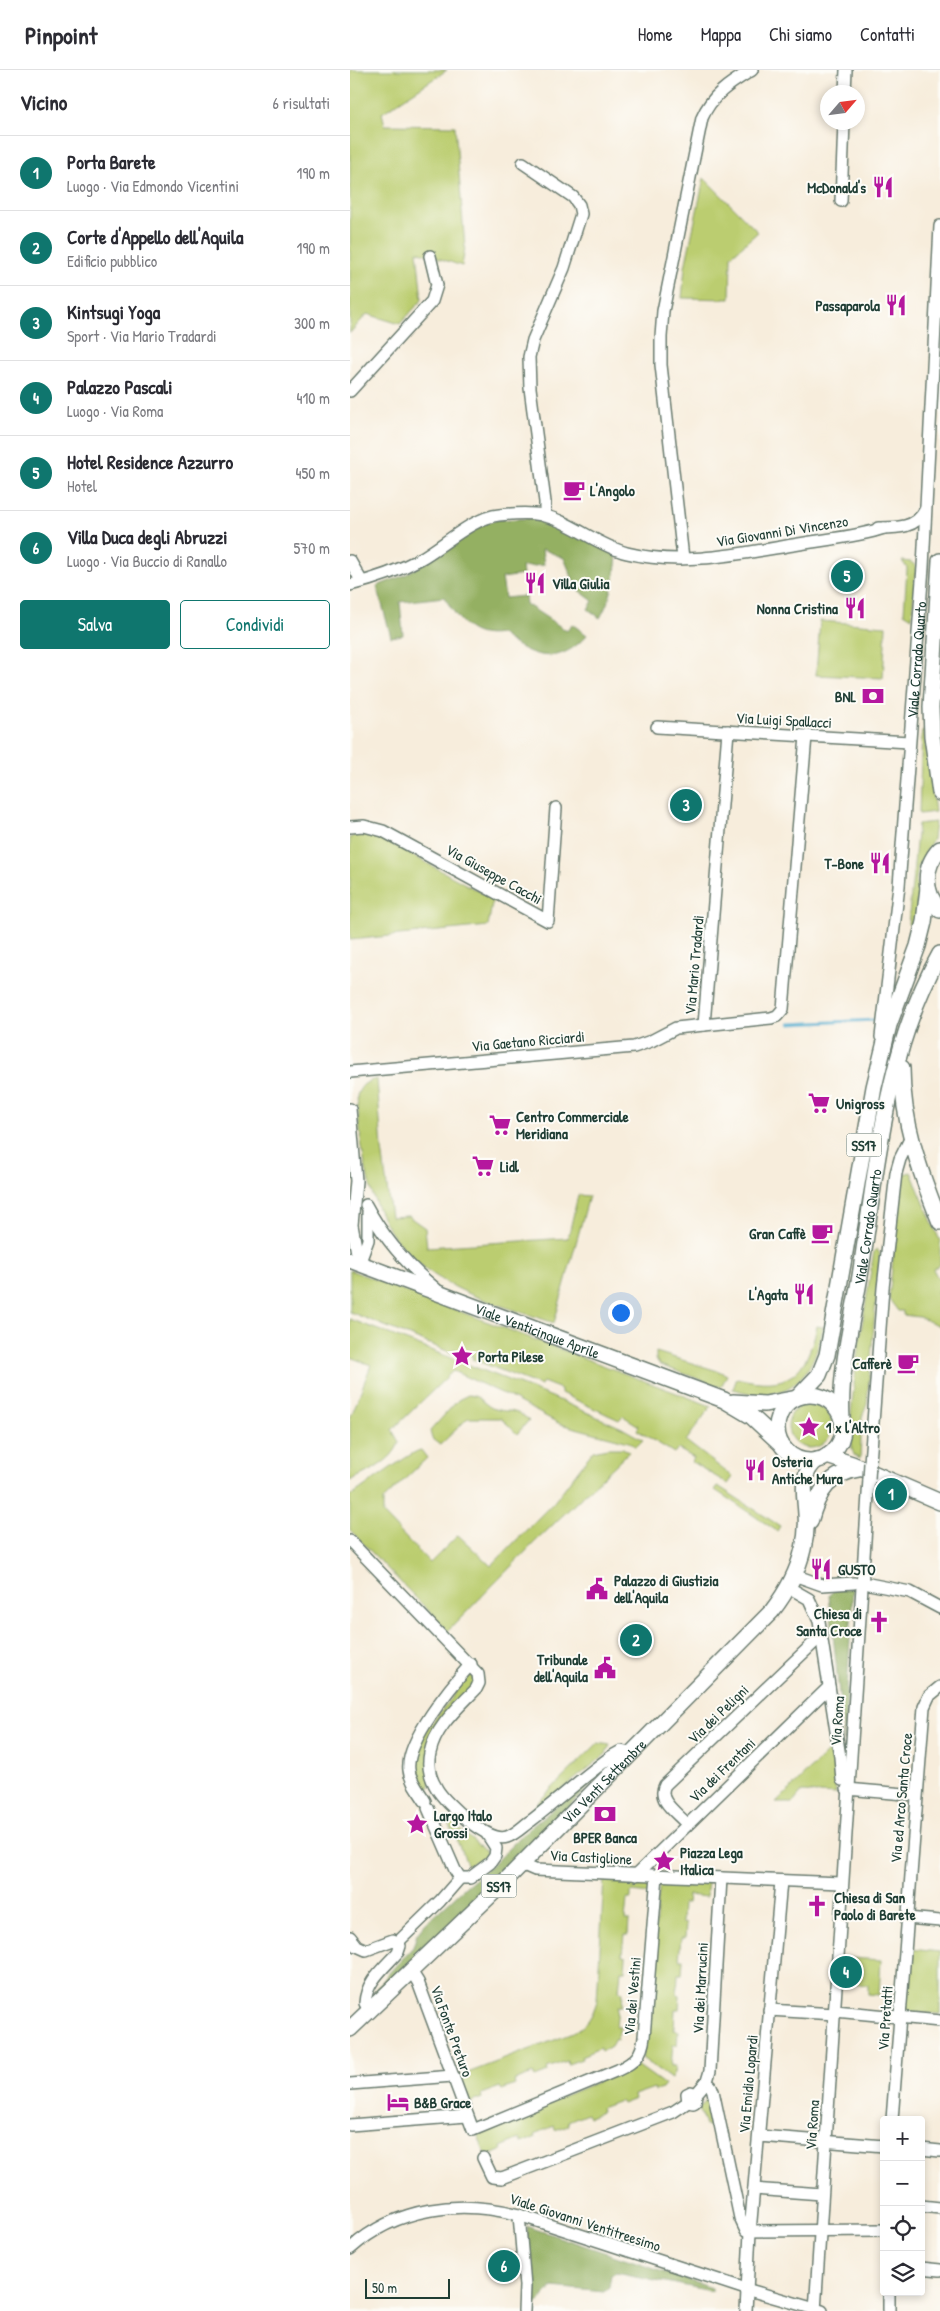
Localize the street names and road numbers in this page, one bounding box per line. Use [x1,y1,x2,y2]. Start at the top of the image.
street label: Via Giovanni Di Vincenzo [714,510,850,552]
street label: Viale Corrado Quarto [901,601,931,719]
street label: Via Luigi Spallacci [735,707,833,733]
street label: Via Giuseppe Cacchi [442,839,546,909]
street label: Via Mario Tradardi [679,914,709,1016]
street label: Via Gaetano Ricciardi [471,1026,585,1056]
road number: SS17 [846,1134,882,1156]
street label: Viale Corrado Quarto [848,1168,886,1287]
street label: Viale Venticinque Aprile [472,1297,603,1363]
street label: Via dei Peligni [683,1680,753,1748]
street label: Via Roma [825,1695,849,1747]
street label: Via ed Arco Santa Croce [885,1732,917,1864]
street label: Via dei Frentani [684,1733,760,1807]
street label: Via Venti Settembre [557,1734,651,1828]
street label: Via Castiglione [549,1844,633,1870]
road number: SS17 [482,1874,516,1898]
street label: Via dei Marrucini [687,1942,713,2034]
street label: Via dei Vestini [618,1956,646,2036]
street label: Via Fonte Preturo [426,1982,478,2080]
street label: Via Pretatti [872,1985,898,2051]
street label: Via Emidio Lopardi [733,2034,763,2134]
street label: Via Roma [800,2099,824,2151]
street label: Viale Giovanni Ventitreesimo [507,2188,663,2256]

